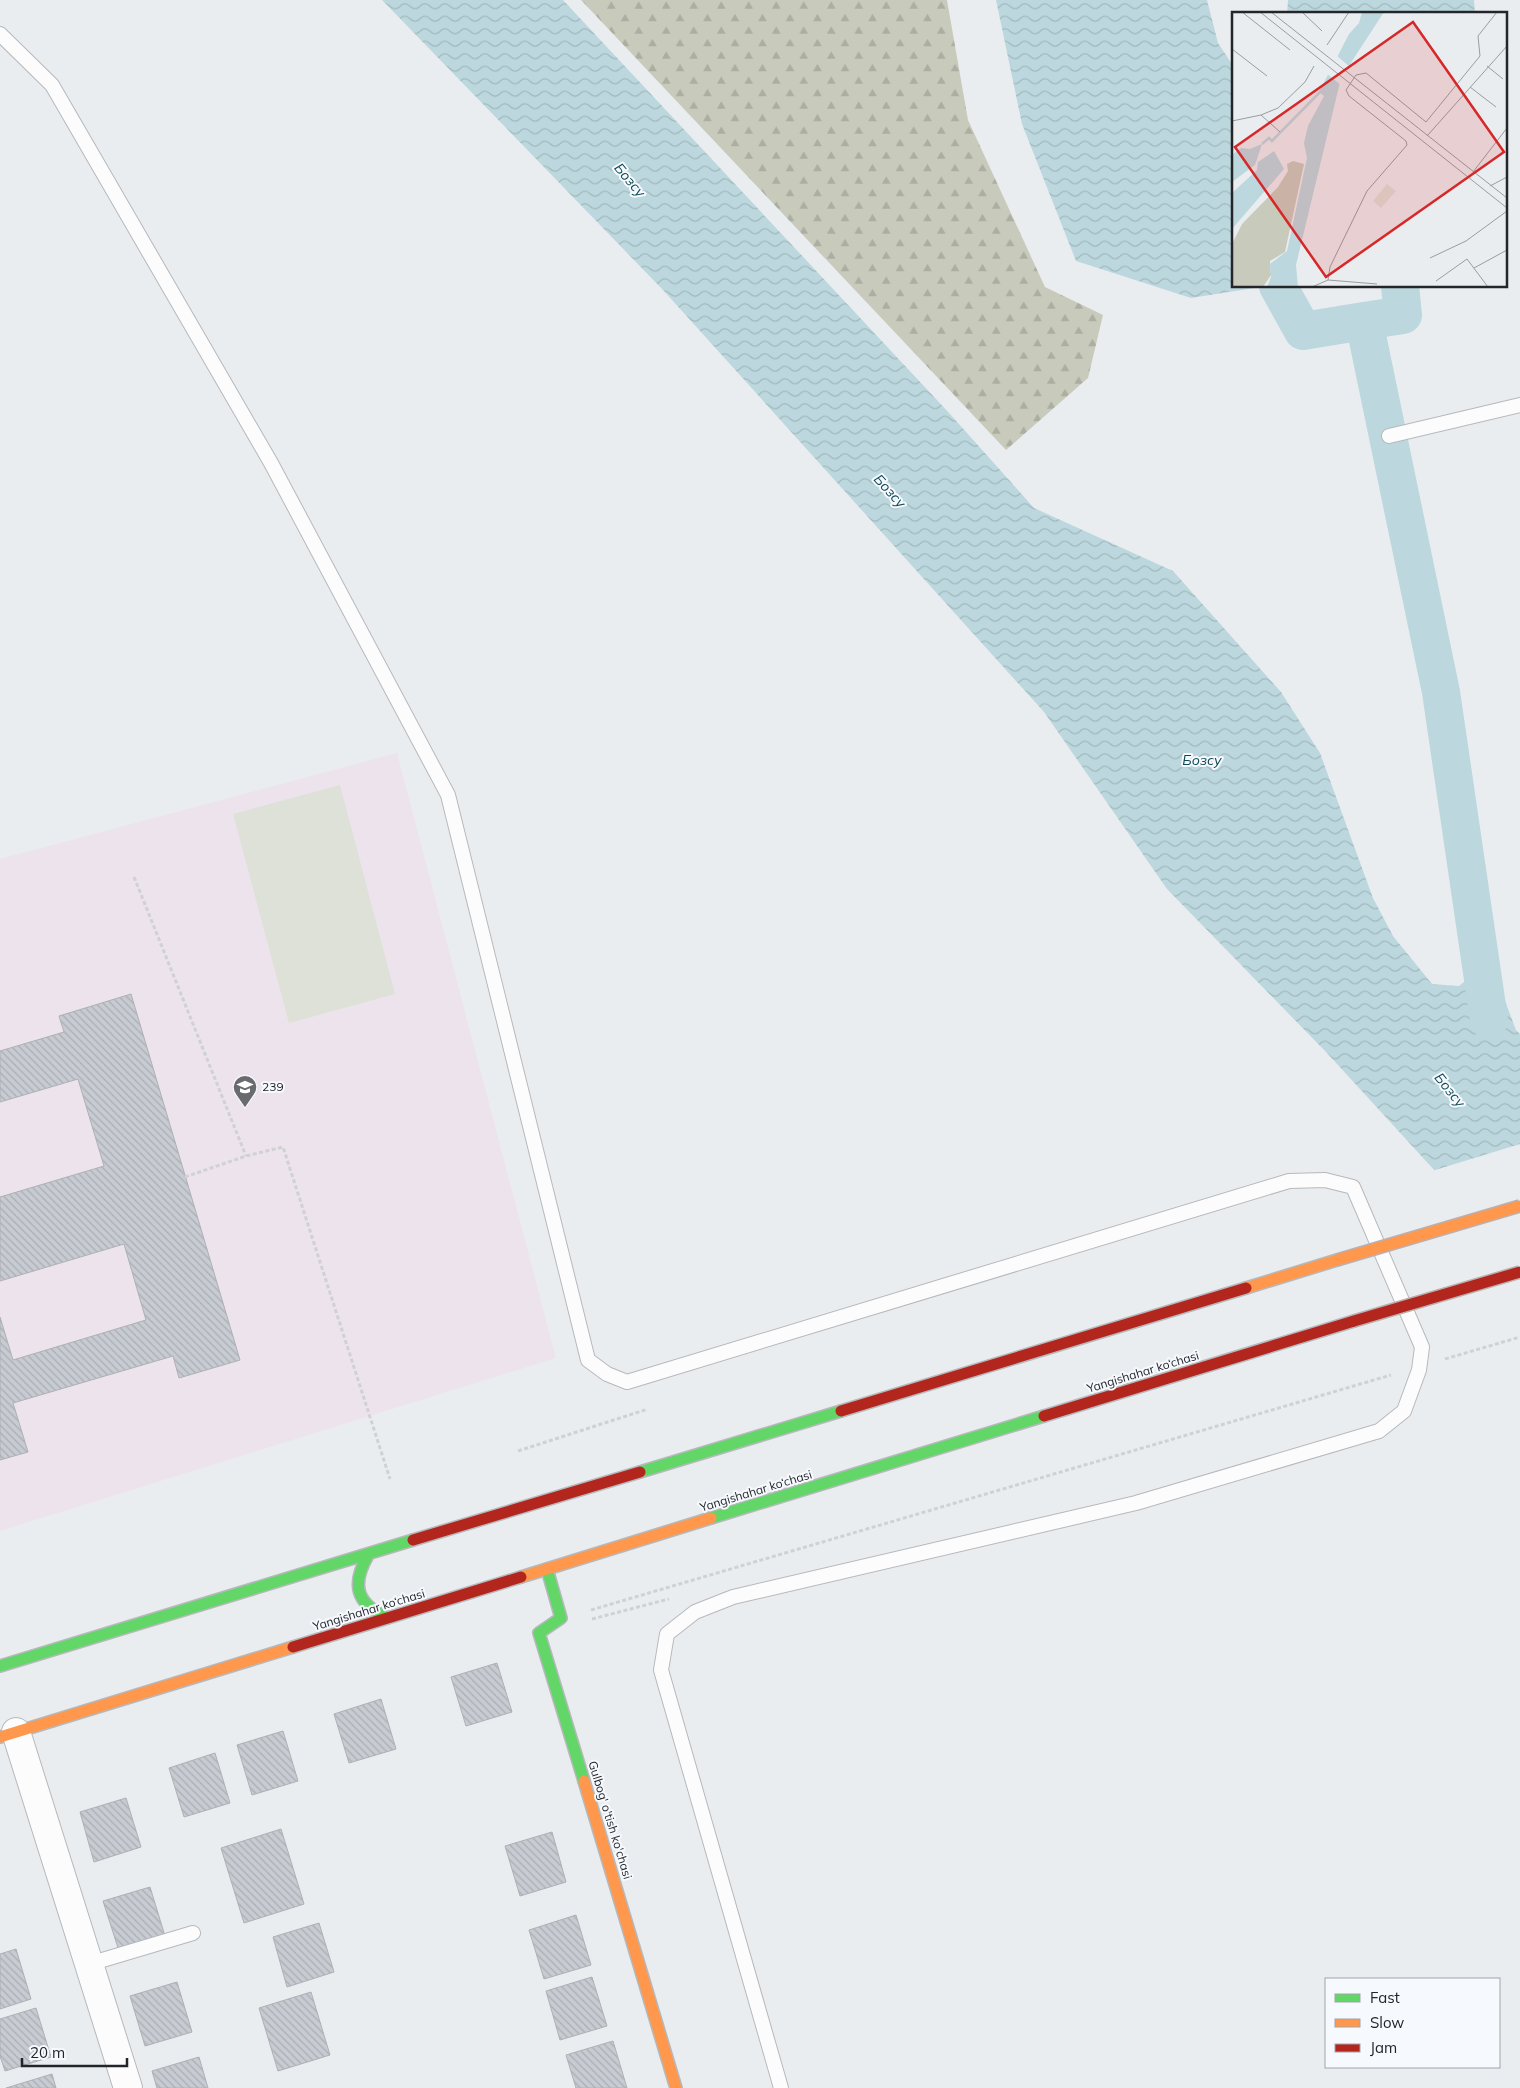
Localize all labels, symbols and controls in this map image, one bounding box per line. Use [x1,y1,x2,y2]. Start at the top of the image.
inset map [1232,12,1508,288]
water label: Бозсу [610,159,650,201]
water label: Бозсу [870,470,910,512]
water label: Бозсу [1182,751,1222,769]
water label: Бозсу [1431,1069,1470,1111]
school or university icon: 239 [232,1074,258,1108]
place label: 239 [262,1079,284,1094]
street label: Yangishahar ko‘chasi [1084,1347,1201,1396]
street label: Yangishahar ko‘chasi [697,1466,814,1515]
street label: Yangishahar ko‘chasi [310,1585,427,1634]
street label: Gulbog' o'tish ko'chasi [585,1759,636,1881]
legend [1325,1978,1500,2068]
text: Fast [1370,1988,1400,2007]
text: Slow [1370,2013,1404,2032]
scale bar [22,2036,128,2068]
text: Jam [1370,2038,1397,2057]
text: 20 m [30,2043,65,2062]

